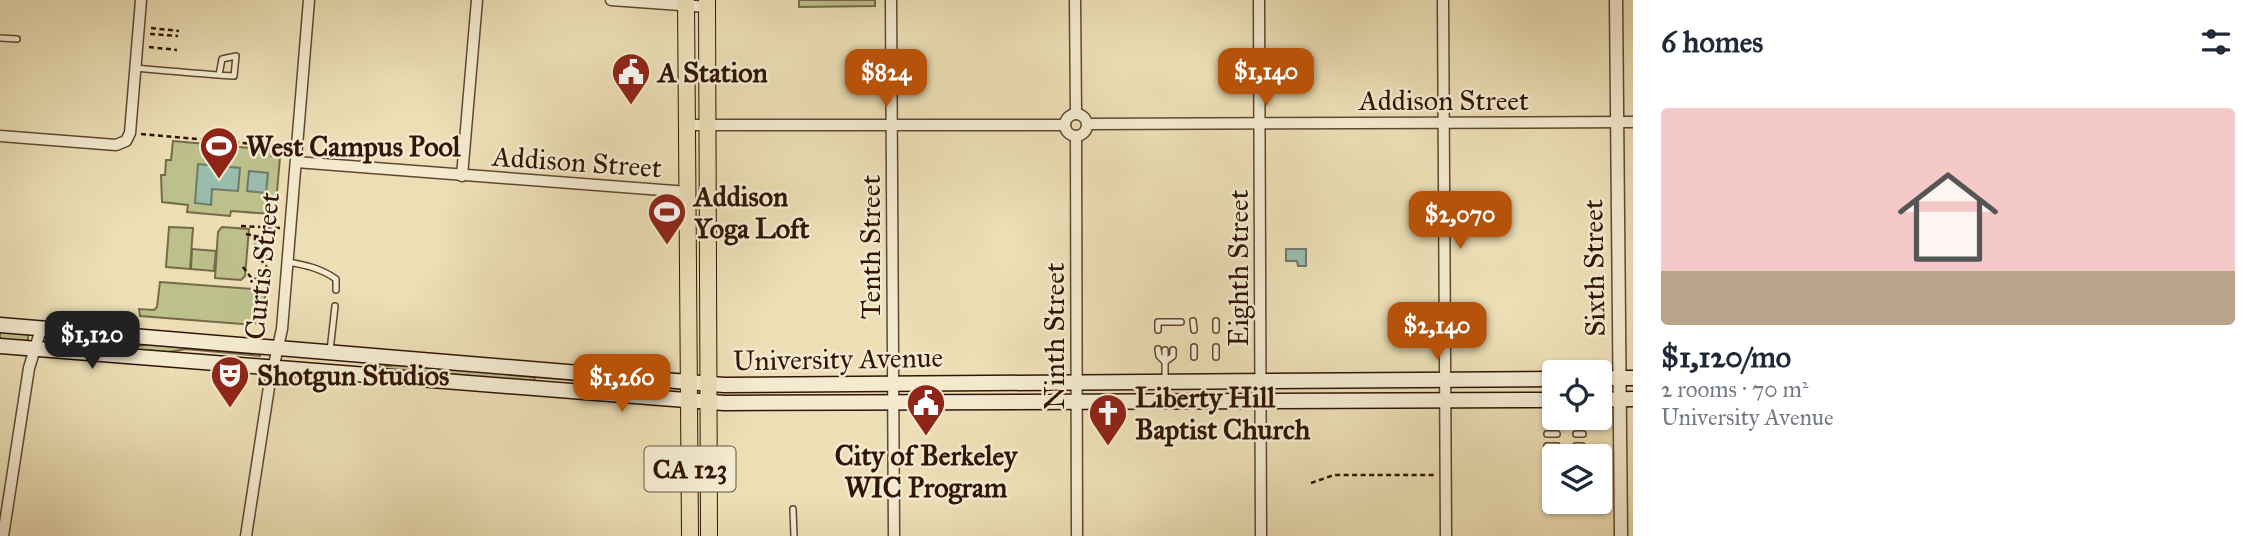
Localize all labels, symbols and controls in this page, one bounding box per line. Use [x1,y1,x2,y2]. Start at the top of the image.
icon: filters [2197,23,2235,61]
text: 6 homes [1661,24,1763,60]
pin: $1,140 [1209,48,1323,108]
pin: $824 [845,50,927,109]
public building icon: A Station [610,51,652,106]
place label: A Station [656,55,768,90]
text: $1,140 [1234,57,1298,85]
text: $824 [861,58,911,86]
street label: Addison Street [1358,83,1529,118]
sports icon: West Campus Pool [198,125,240,180]
place label: West Campus Pool [246,129,461,164]
street label: Addison Street [490,139,663,185]
icon: home [1885,154,2011,280]
street label: Tenth Street [853,175,888,319]
place label: Addison Yoga Loft [692,179,809,246]
street label: Eighth Street [1221,189,1256,347]
street label: Curtis Street [237,191,287,341]
sports icon: Addison Yoga Loft [646,191,688,246]
pin: $2,070 [1403,191,1517,251]
street label: Sixth Street [1575,199,1613,337]
text: $2,070 [1425,200,1495,228]
street label: Ninth Street [1037,262,1072,410]
pin: $2,140 [1380,302,1494,362]
text: $2,140 [1404,311,1470,339]
pin: $1,120 [35,312,149,371]
text: $1,120 [61,320,123,348]
text: $1,120/mo [1661,339,1791,375]
street label: University Avenue [733,340,943,378]
theatre icon: Shotgun Studios [209,354,251,409]
pin: $1,260 [565,354,679,414]
place label: Shotgun Studios [257,358,449,393]
map controls [1542,360,1612,514]
button: locate [1542,360,1612,430]
text: $1,260 [589,363,655,391]
text: 2 rooms · 70 m² [1661,375,1809,403]
place label: Liberty Hill Baptist Church [1135,380,1311,447]
public building icon: City of Berkeley WIC Program [905,382,947,437]
church icon: Liberty Hill Baptist Church [1087,392,1129,447]
text: University Avenue [1661,403,1834,431]
place label: City of Berkeley WIC Program [835,438,1018,505]
button: layers [1542,444,1612,514]
road number: CA 123 [644,446,736,491]

